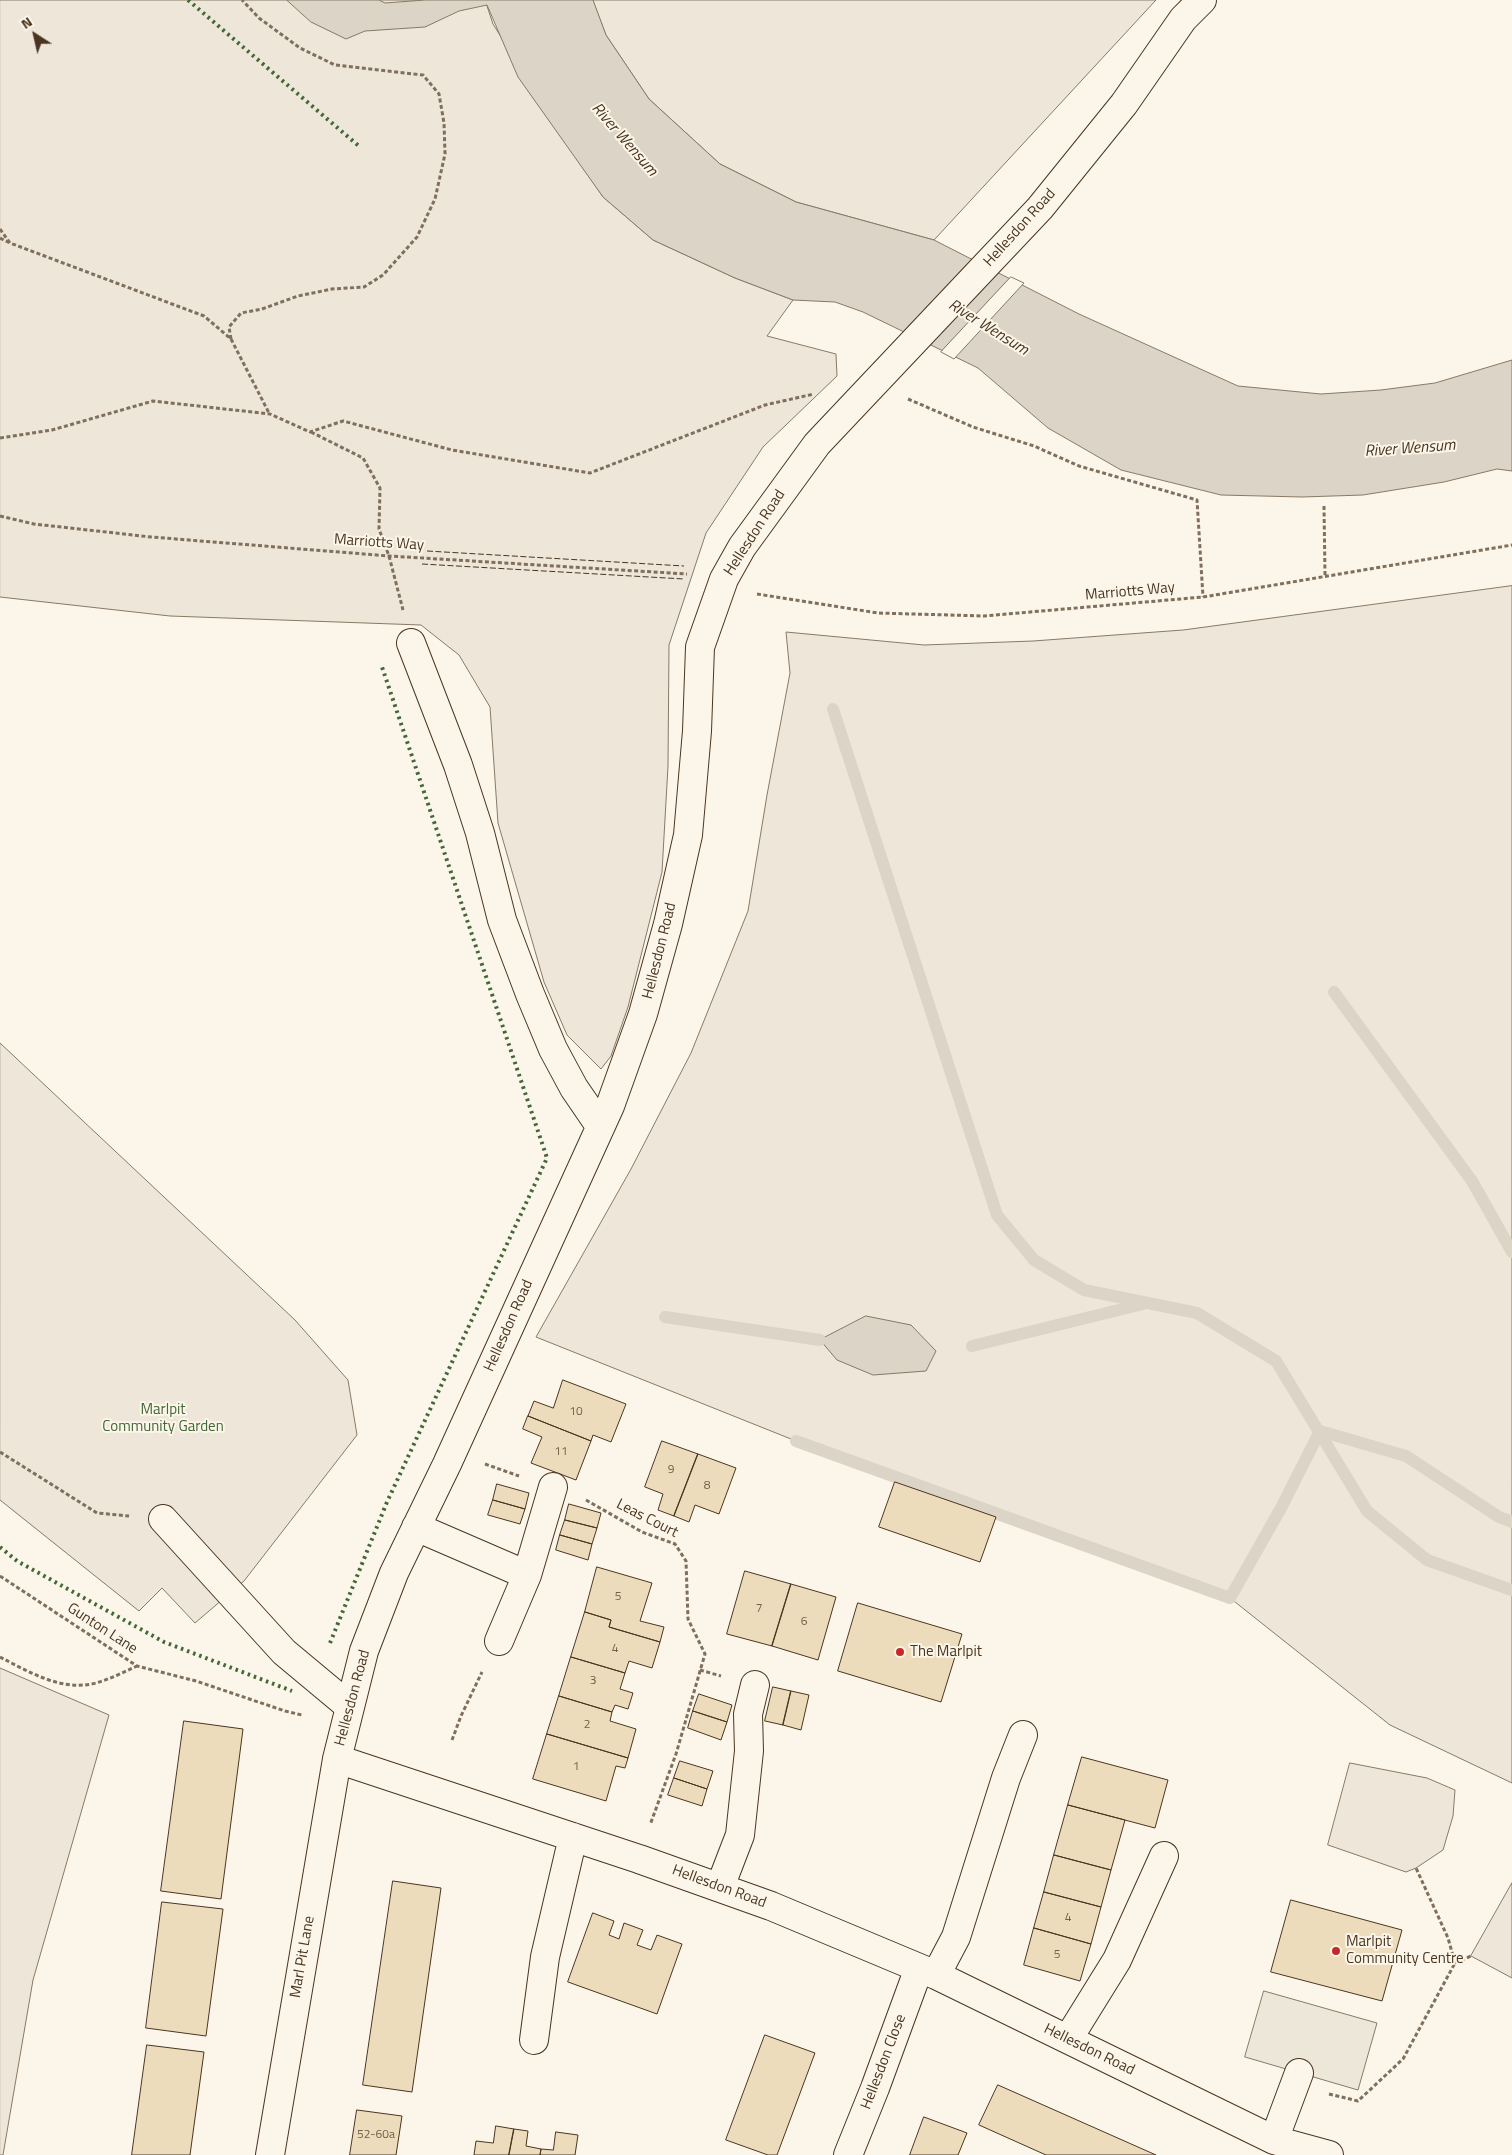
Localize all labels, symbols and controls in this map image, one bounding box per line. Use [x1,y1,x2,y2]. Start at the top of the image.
north arrow [10,10,60,60]
text: N [16,11,36,34]
water label: River Wensum [587,99,661,181]
street label: Hellesdon Road [980,185,1060,271]
water label: River Wensum [944,296,1032,360]
water label: River Wensum [1364,436,1456,462]
street label: Hellesdon Road [721,487,789,579]
street label: Marriotts Way [333,531,425,555]
street label: Marriotts Way [1084,579,1176,605]
street label: Hellesdon Road [639,901,681,1001]
street label: Hellesdon Road [481,1277,537,1375]
park label: Marlpit Community Garden [102,1401,224,1436]
house number: 10 [569,1405,583,1419]
house number: 11 [554,1445,568,1459]
house number: 9 [668,1463,674,1477]
house number: 8 [704,1479,710,1493]
street label: Leas Court [613,1496,681,1542]
house number: 5 [615,1590,621,1604]
street label: Gunton Lane [64,1600,140,1658]
house number: 7 [756,1602,762,1616]
house number: 6 [801,1615,807,1629]
house number: 4 [612,1642,618,1656]
place label: The Marlpit [910,1643,982,1661]
marker: The Marlpit [894,1646,906,1658]
street label: Hellesdon Road [332,1648,374,1748]
house number: 3 [590,1674,596,1688]
house number: 2 [584,1718,590,1732]
house number: 1 [573,1760,579,1774]
street label: Hellesdon Road [670,1862,768,1912]
house number: 4 [1065,1911,1071,1925]
street label: Marl Pit Lane [287,1914,319,2000]
place label: Marlpit Community Centre [1346,1933,1464,1968]
marker: Marlpit Community Centre [1330,1945,1342,1957]
house number: 5 [1054,1948,1060,1962]
street label: Hellesdon Close [858,2012,910,2112]
street label: Hellesdon Road [1041,2020,1137,2080]
house number: 52-60a [357,2128,395,2142]

